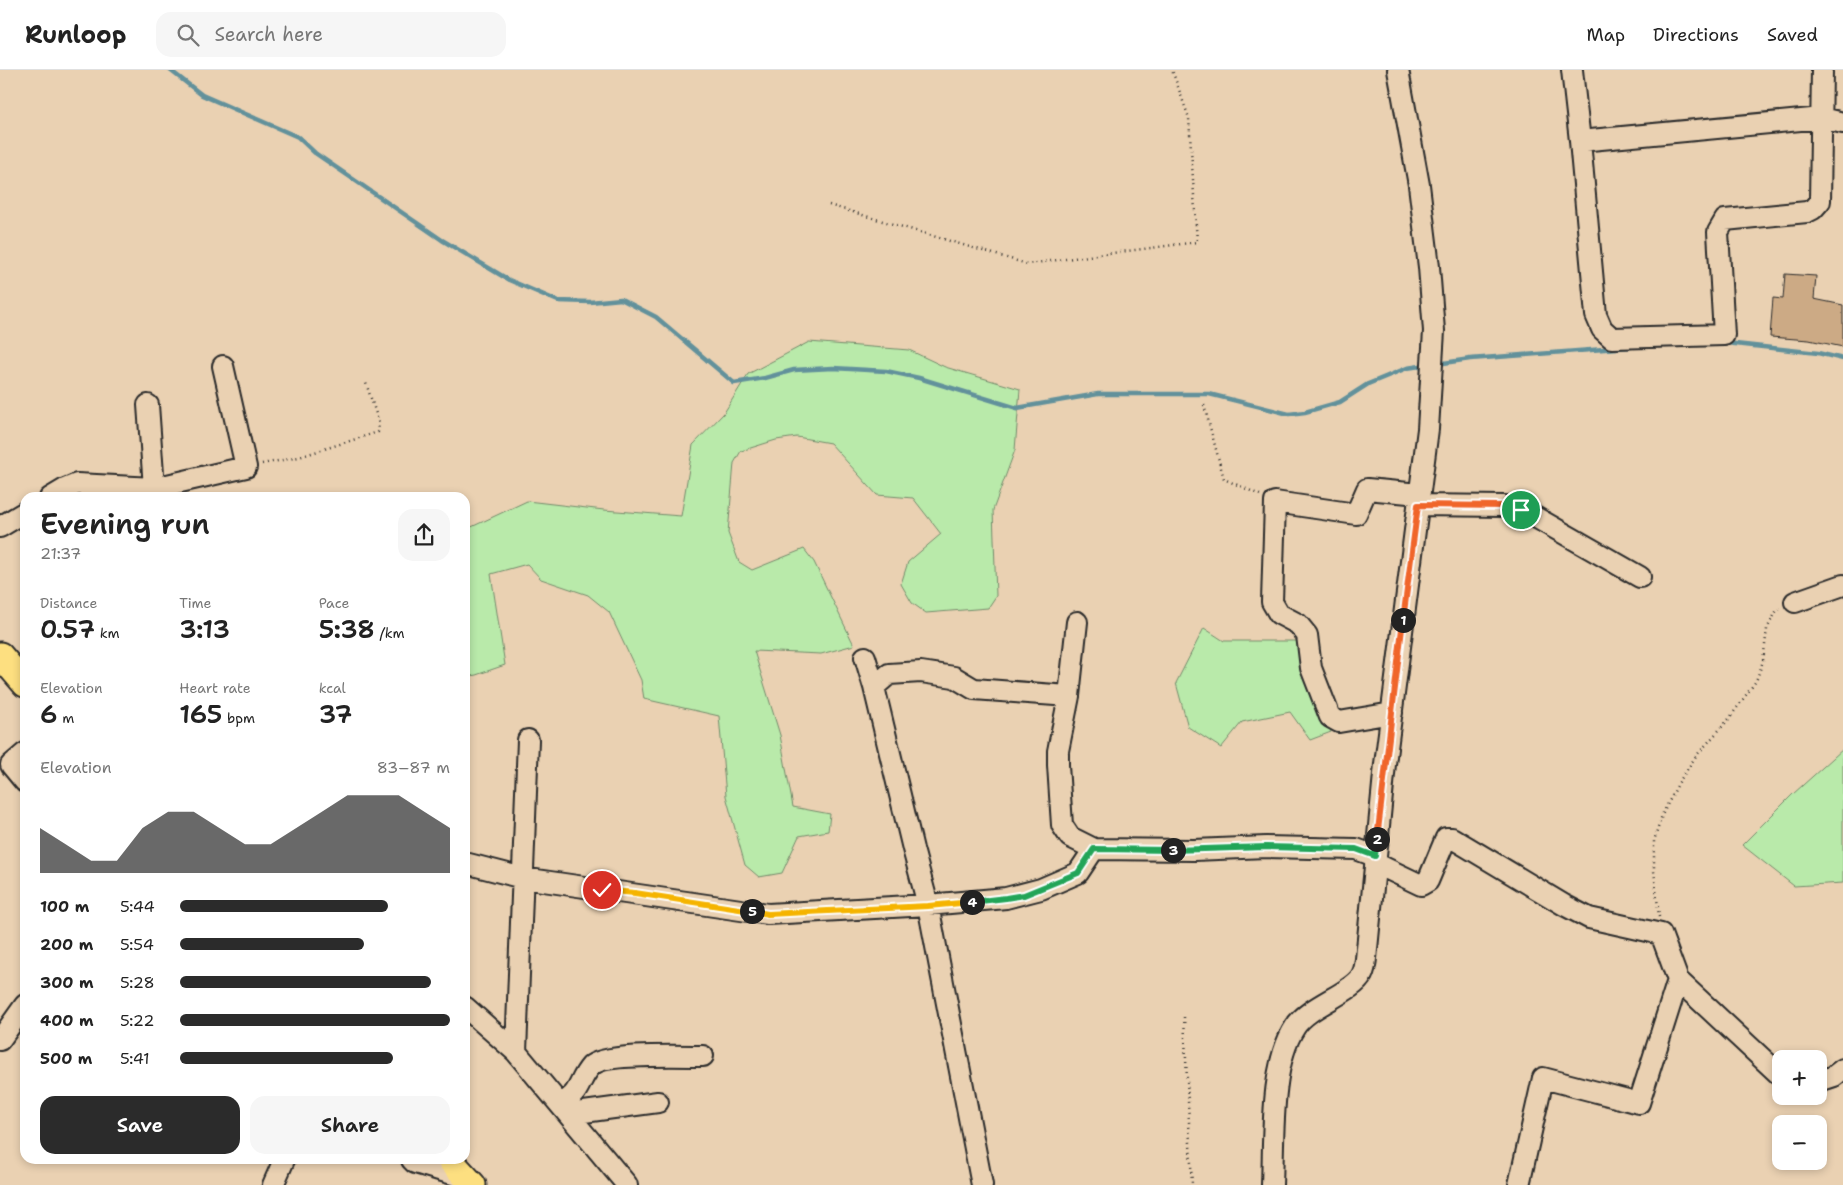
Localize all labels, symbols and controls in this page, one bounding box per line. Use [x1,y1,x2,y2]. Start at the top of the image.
search box [156,12,506,57]
text: Runloop [25,19,126,51]
icon: search [174,21,202,49]
text: Search here [214,22,323,47]
text: Map [1587,23,1625,47]
text: Directions [1653,23,1739,47]
text: Saved [1767,23,1818,47]
pin [1500,489,1542,531]
icon: arrive [1507,496,1535,524]
text: Evening run [40,505,210,543]
button: share [398,509,450,561]
text: 21:37 [40,543,81,564]
text: Distance [40,594,97,612]
text: Time [179,594,211,612]
text: Pace [319,594,349,612]
pin: 1 [1390,608,1416,632]
text: 1 [1400,611,1407,629]
text: 0.57 [40,612,95,646]
text: 3:13 [179,612,230,646]
text: 5:38 [319,612,375,646]
text: km [95,624,120,642]
text: /km [375,624,405,642]
text: Elevation [40,679,103,697]
text: Heart rate [179,679,251,697]
text: kcal [319,679,346,697]
text: 6 [40,697,58,731]
text: 165 [179,697,222,731]
text: 37 [319,697,352,731]
text: m [58,709,74,727]
text: bpm [222,709,255,727]
text: Elevation [40,757,112,778]
text: 83–87 m [377,757,450,778]
pin: 2 [1364,826,1390,852]
text: 2 [1373,830,1382,848]
pin: 3 [1160,838,1186,862]
text: 3 [1169,841,1178,859]
pin [581,869,623,911]
icon: check [588,876,616,904]
pin: 4 [960,890,984,914]
text: 4 [968,893,977,911]
text: 100 m [40,896,89,917]
text: 5:44 [120,896,155,917]
pin: 5 [740,898,764,924]
text: 5 [748,902,757,920]
text: 200 m [40,934,93,955]
text: 5:54 [120,934,154,955]
text: 300 m [40,972,94,993]
text: 5:28 [120,972,155,993]
text: 400 m [40,1010,94,1031]
text: 5:22 [120,1010,154,1031]
text: 500 m [40,1048,92,1069]
text: 5:41 [120,1048,150,1069]
map controls [1772,1050,1827,1170]
button: + [1772,1050,1827,1105]
button: Save [40,1096,240,1154]
button: Share [250,1096,450,1154]
button: − [1772,1115,1827,1170]

